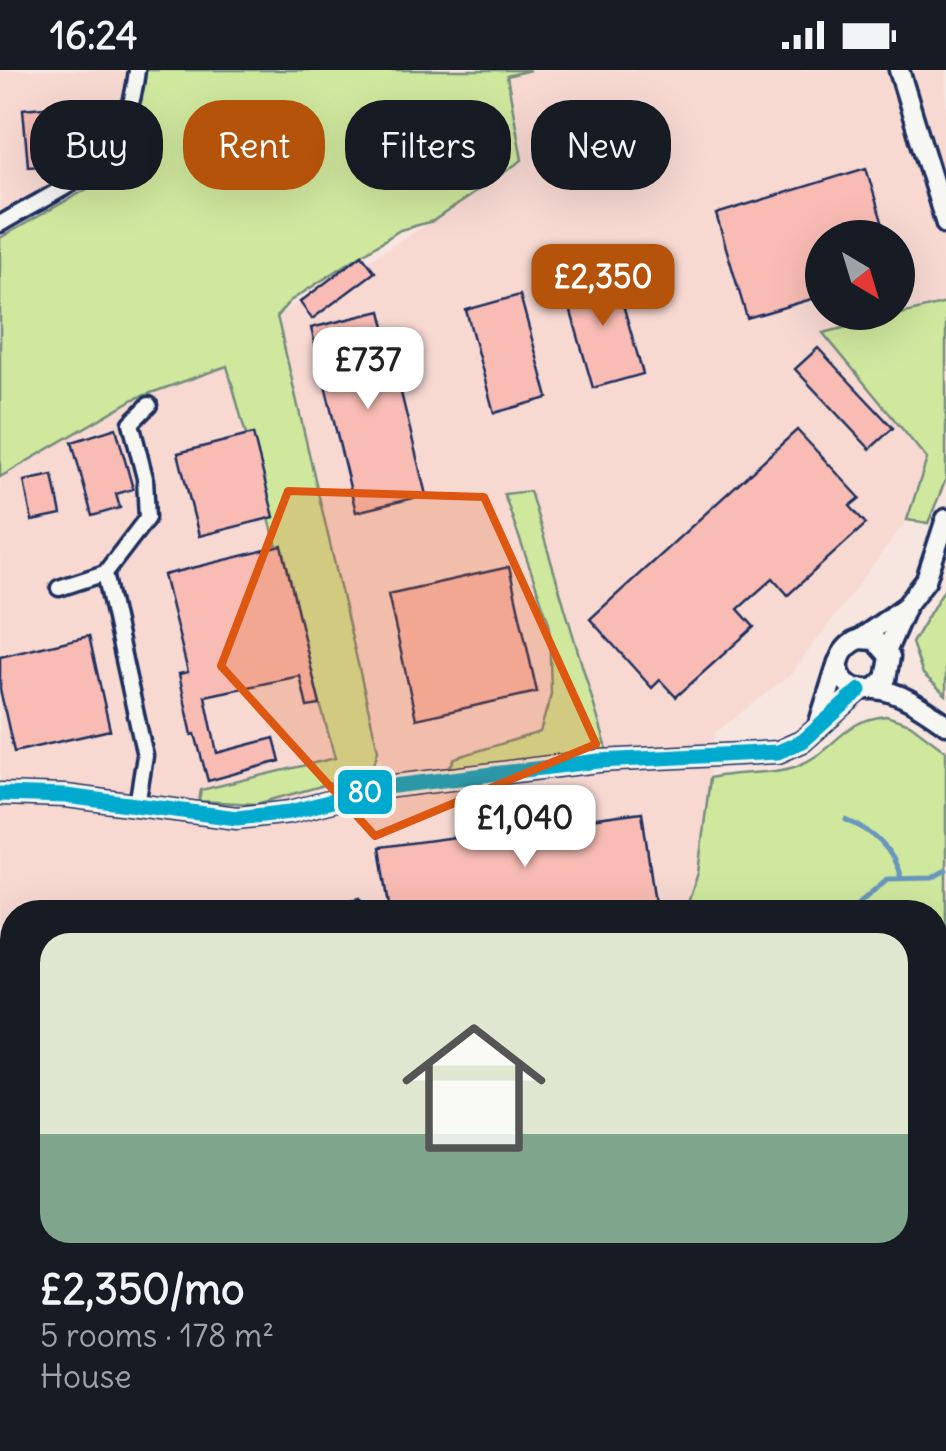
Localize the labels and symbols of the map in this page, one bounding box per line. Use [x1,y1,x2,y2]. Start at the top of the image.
north arrow [805,220,915,330]
pin: £2,350 [522,244,684,329]
pin: £737 [309,327,427,412]
line badge: 80 [336,768,394,816]
text: 80 [348,774,382,810]
pin: £1,040 [444,785,606,870]

